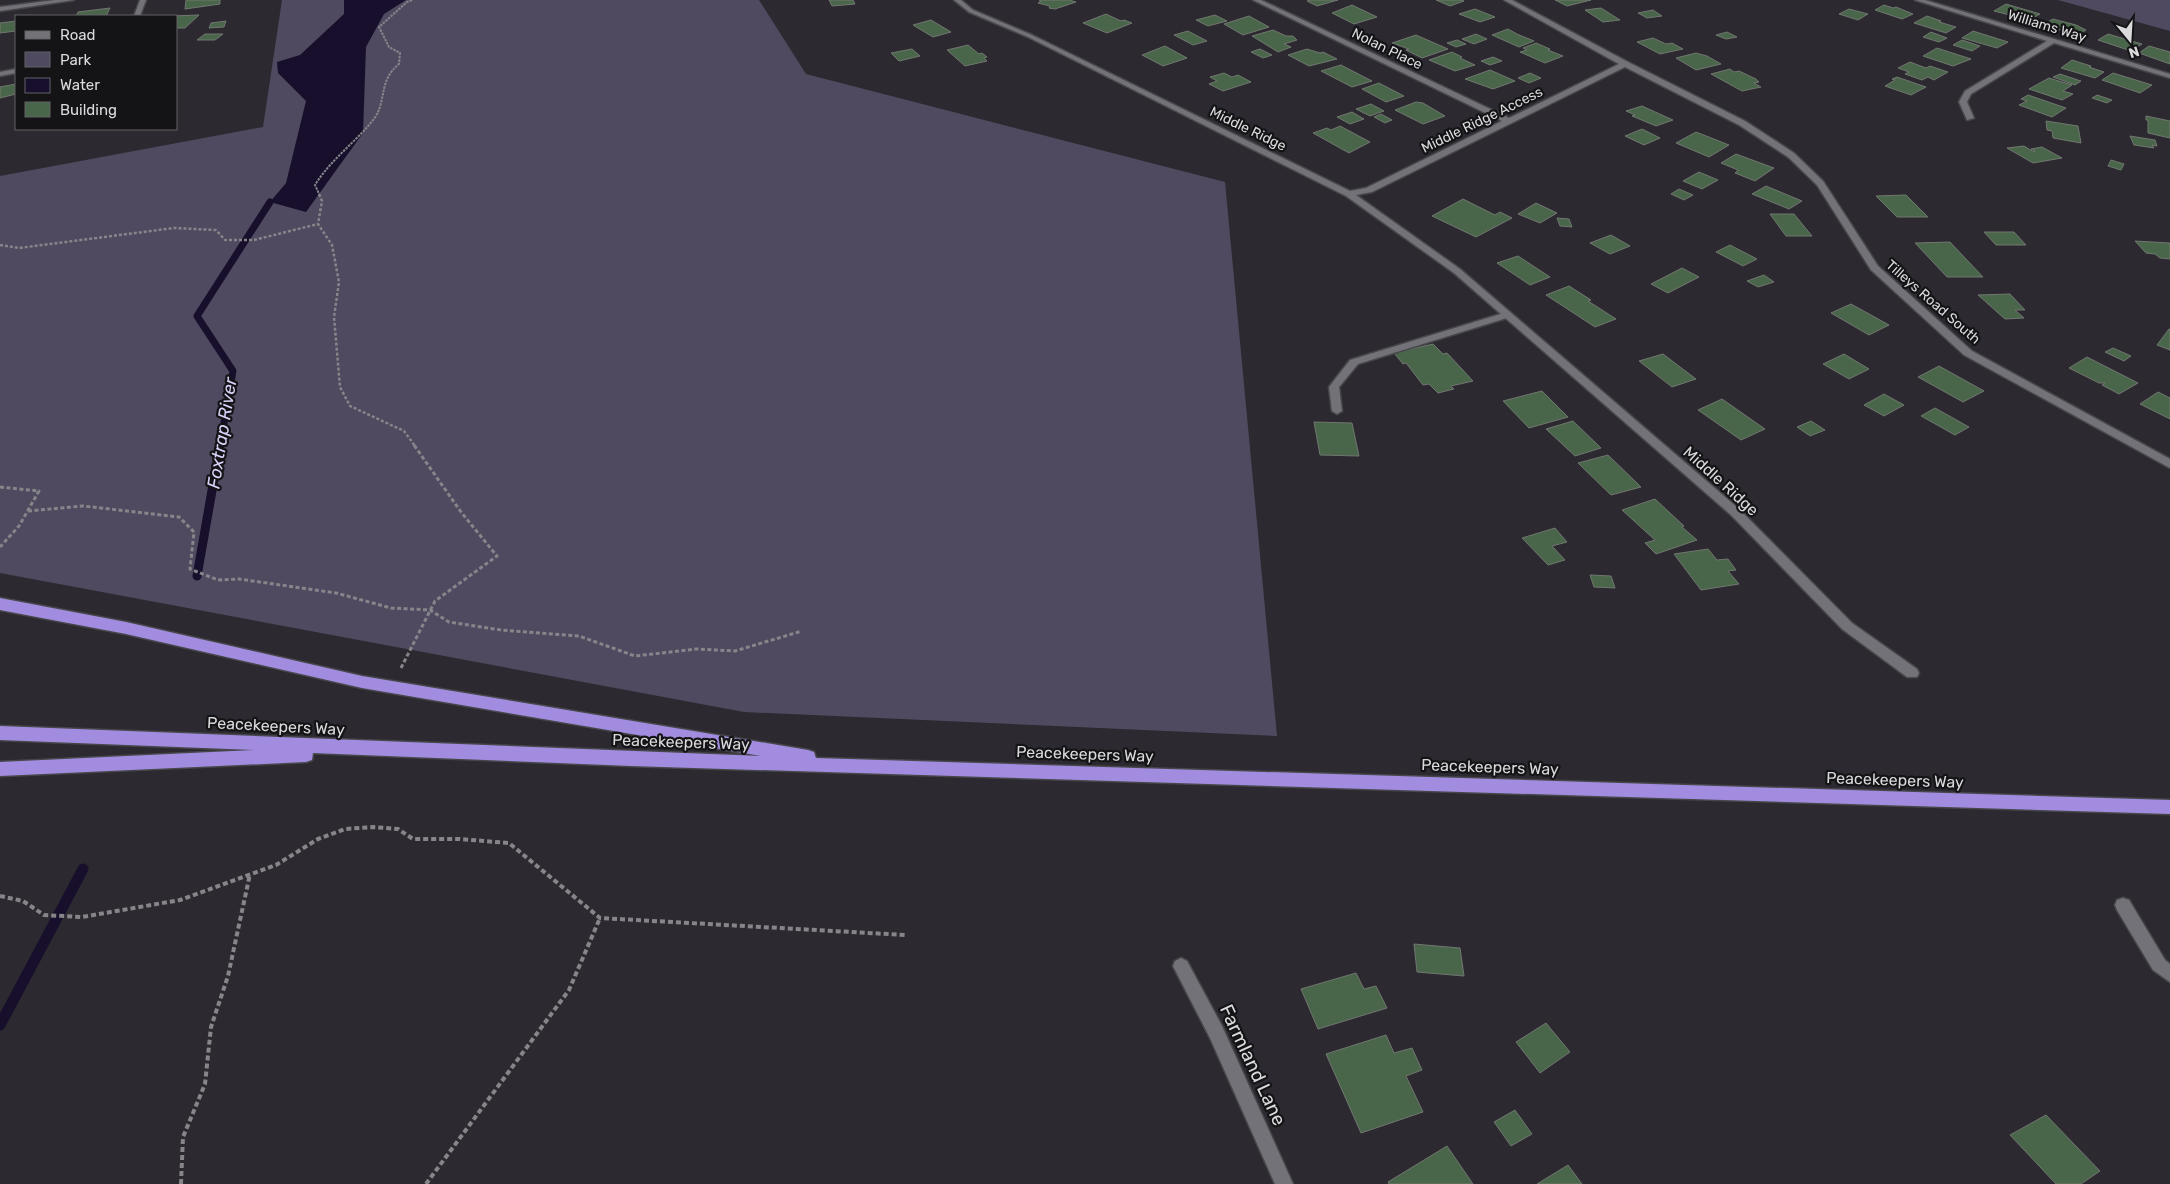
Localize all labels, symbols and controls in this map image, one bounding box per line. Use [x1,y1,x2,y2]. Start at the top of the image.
street label: Williams Way [2006,6,2089,46]
legend [15,15,178,130]
north arrow [2105,15,2155,65]
street label: Nolan Place [1349,25,1425,73]
text: Road [60,26,96,44]
text: N [2126,42,2141,62]
text: Park [60,51,91,69]
text: Water [60,76,100,94]
street label: Middle Ridge Access [1419,83,1545,157]
text: Building [60,101,117,119]
street label: Middle Ridge [1207,103,1289,155]
street label: Tilleys Road South [1882,256,1984,348]
water label: Foxtrap River [202,375,242,490]
street label: Middle Ridge [1679,442,1763,520]
street label: Peacekeepers Way [207,713,346,739]
street label: Peacekeepers Way [612,730,750,754]
street label: Peacekeepers Way [1016,742,1154,766]
street label: Peacekeepers Way [1421,755,1559,779]
street label: Peacekeepers Way [1826,768,1964,792]
street label: Farmland Lane [1215,1001,1291,1129]

